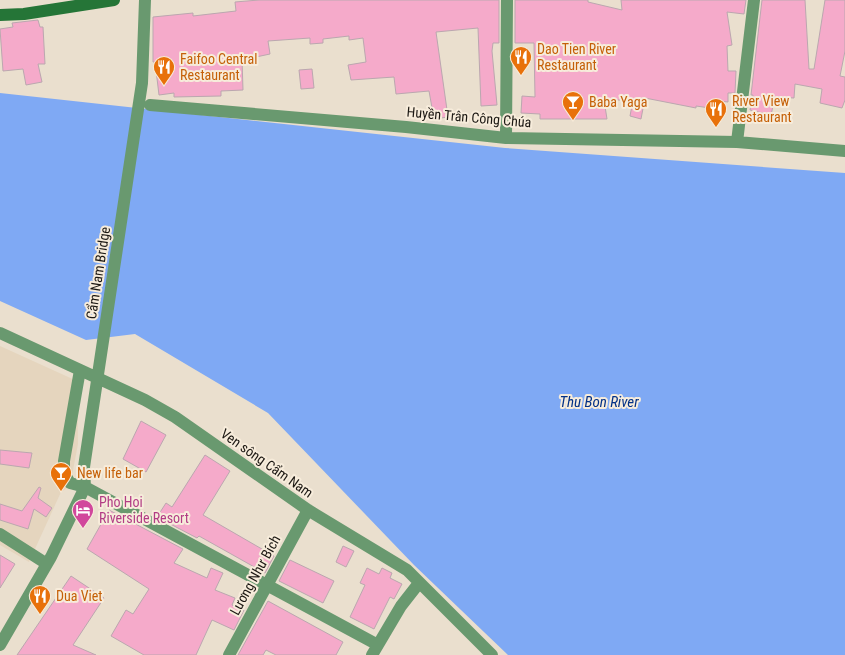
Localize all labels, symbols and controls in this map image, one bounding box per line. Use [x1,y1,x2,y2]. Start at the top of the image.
place label: Dao Tien River Restaurant [537,41,616,73]
restaurant icon: Dao Tien River Restaurant [509,45,533,76]
place label: Faifoo Central Restaurant [180,51,257,83]
restaurant icon: Faifoo Central Restaurant [152,55,176,86]
bar icon: Baba Yaga [561,90,585,121]
place label: River View Restaurant [732,93,792,125]
place label: Baba Yaga [589,94,647,110]
restaurant icon: River View Restaurant [704,97,728,128]
street label: Huyền Trân Công Chúa [406,104,532,130]
street label: Cẩm Nam Bridge [83,225,113,320]
water label: Thu Bon River [559,393,639,411]
street label: Ven sông Cẩm Nam [218,425,316,501]
bar icon: New life bar [49,461,73,492]
place label: New life bar [77,465,143,481]
place label: Pho Hoi Riverside Resort [99,494,189,526]
hotel icon: Pho Hoi Riverside Resort [71,498,95,529]
street label: Lương Như Bích [227,532,283,618]
restaurant icon: Dua Viet [28,584,52,615]
place label: Dua Viet [56,588,102,604]

